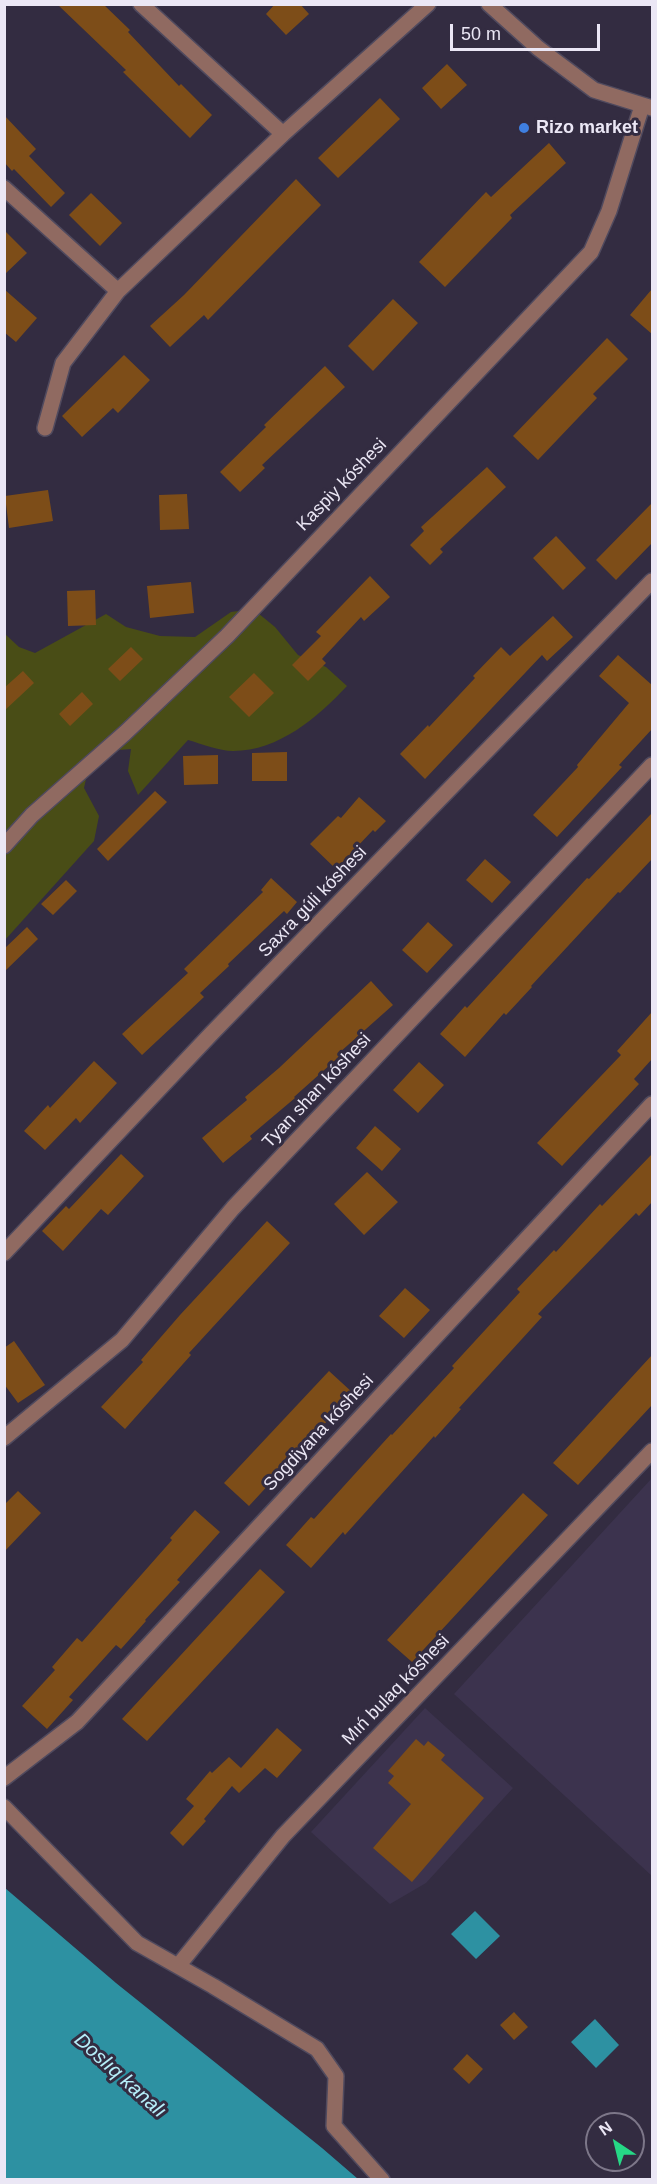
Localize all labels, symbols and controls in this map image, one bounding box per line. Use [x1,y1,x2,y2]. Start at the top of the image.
scale bar [453,12,603,50]
text: 50 m [461,24,501,44]
place label: Rizo market [536,117,638,139]
marker: Rizo market [517,121,531,135]
street label: Kaspiy kóshesi [293,434,391,536]
street label: Saxra gúli kóshesi [254,842,372,962]
street label: Tyan shan kóshesi [258,1029,376,1153]
street label: Sogdiyana kóshesi [260,1370,378,1496]
street label: Mıń bulaq kóshesi [338,1630,454,1750]
water label: Doslıq kanalı [69,2028,171,2124]
north arrow [585,2112,645,2172]
text: N [596,2118,615,2139]

